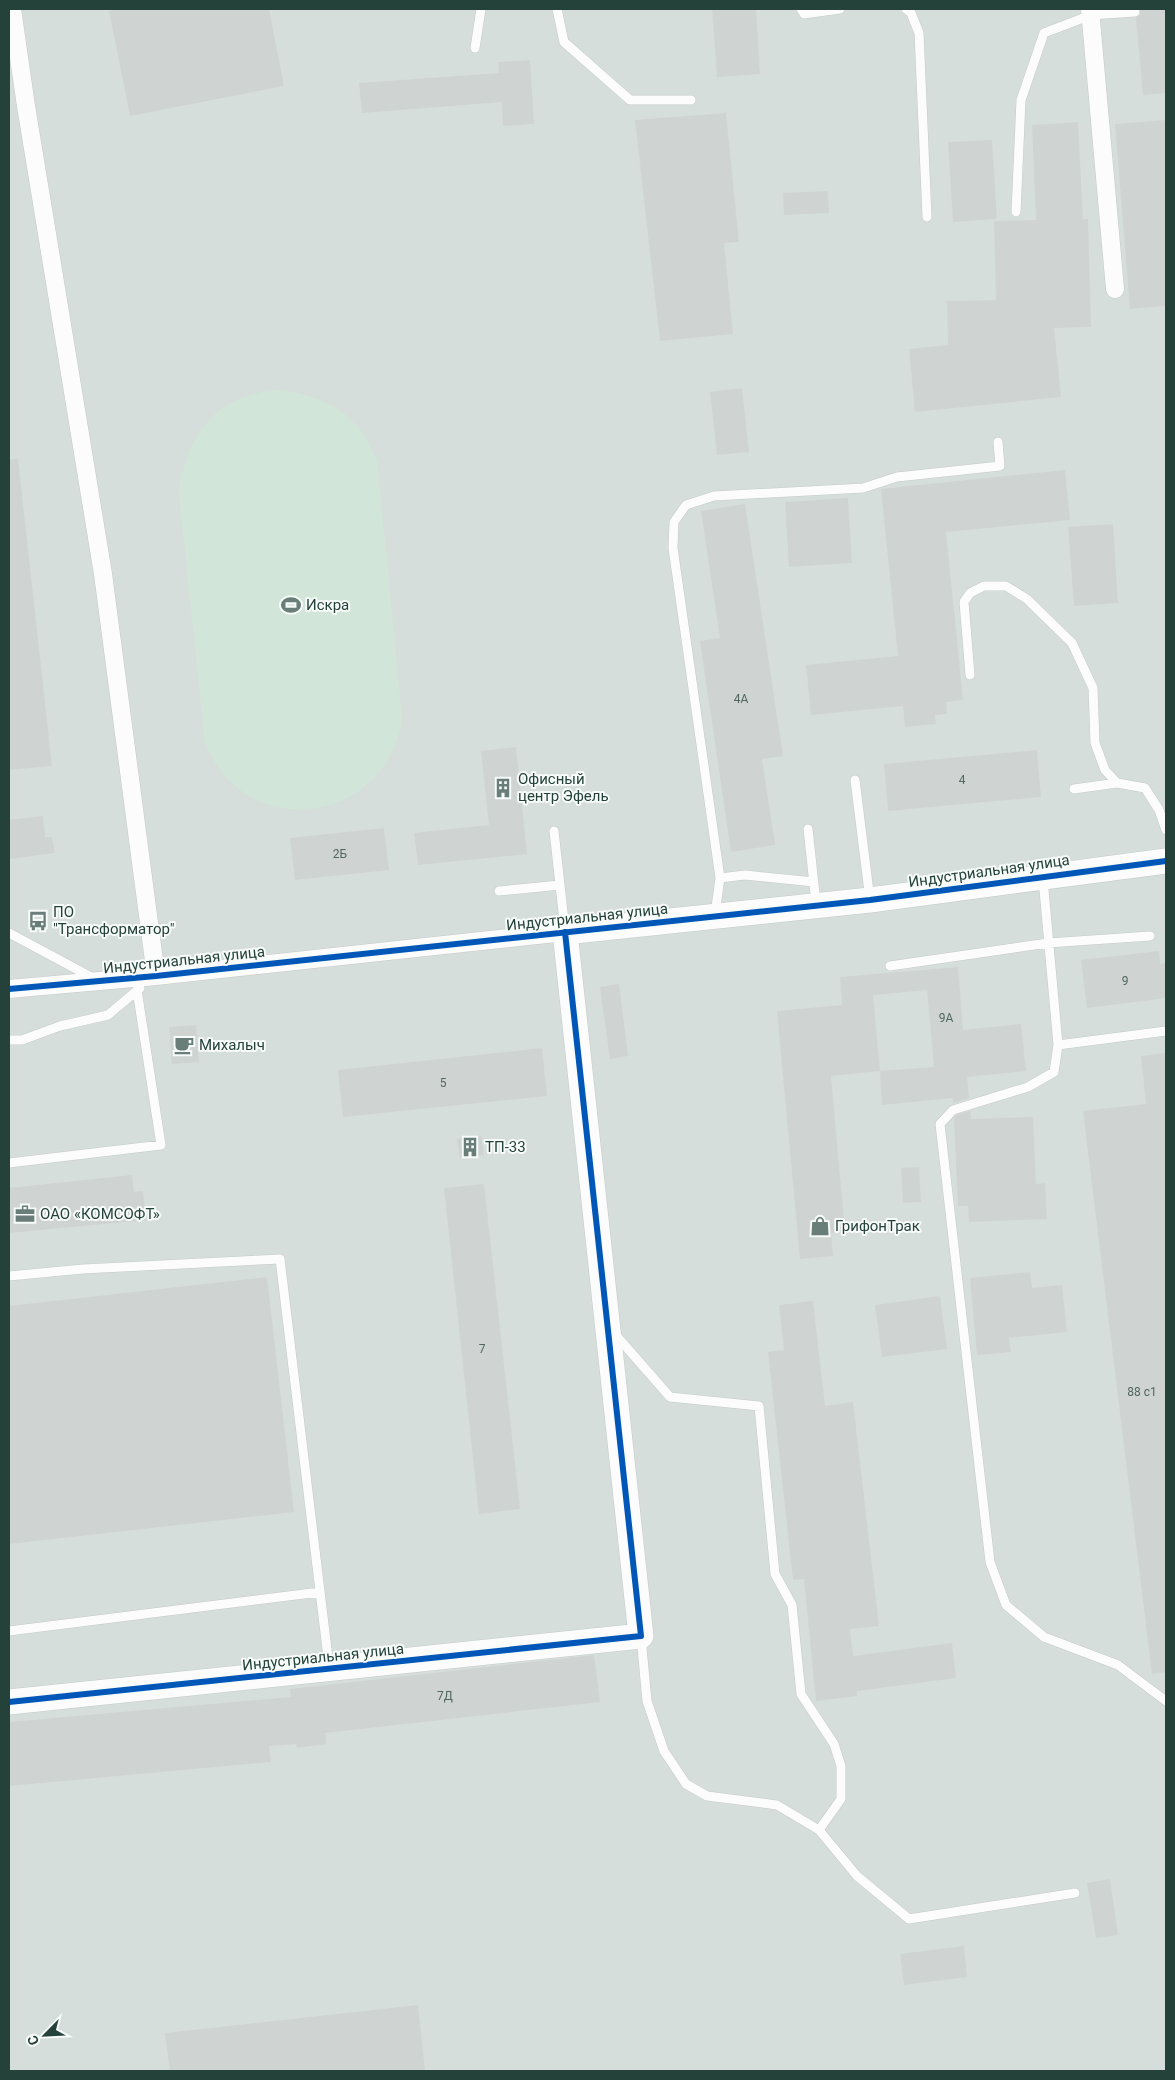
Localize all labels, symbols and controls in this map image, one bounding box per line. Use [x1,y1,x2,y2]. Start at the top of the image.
sports icon: Искра [280,594,302,616]
place label: Искра [306,596,349,614]
house number: 4А [734,692,748,706]
place label: Офисный центр Эфель [518,770,609,805]
house number: 4 [959,773,966,787]
building icon: Офисный центр Эфель [492,777,514,799]
house number: 2Б [333,847,348,861]
street label: Индустриальная улица [907,851,1071,891]
street label: Индустриальная улица [505,900,669,934]
place label: ПО "Трансформатор" [53,903,175,938]
bus stop icon: ПО "Трансформатор" [27,910,49,932]
street label: Индустриальная улица [102,943,266,977]
house number: 9 [1122,974,1128,988]
house number: 9А [939,1011,953,1025]
cafe icon: Михалыч [173,1034,195,1056]
place label: Михалыч [199,1036,265,1054]
house number: 5 [440,1076,447,1090]
building icon: ТП-33 [459,1136,481,1158]
place label: ТП-33 [485,1138,526,1156]
office icon: ОАО «КОМСОФТ» [14,1203,36,1225]
place label: ОАО «КОМСОФТ» [40,1205,160,1223]
shop icon: ГрифонТрак [809,1215,831,1237]
place label: ГрифонТрак [835,1217,920,1235]
house number: 7 [479,1342,486,1356]
house number: 88 с1 [1127,1385,1157,1399]
street label: Индустриальная улица [241,1640,405,1674]
house number: 7Д [437,1689,453,1703]
north arrow [20,2010,70,2060]
text: С [24,2033,42,2048]

